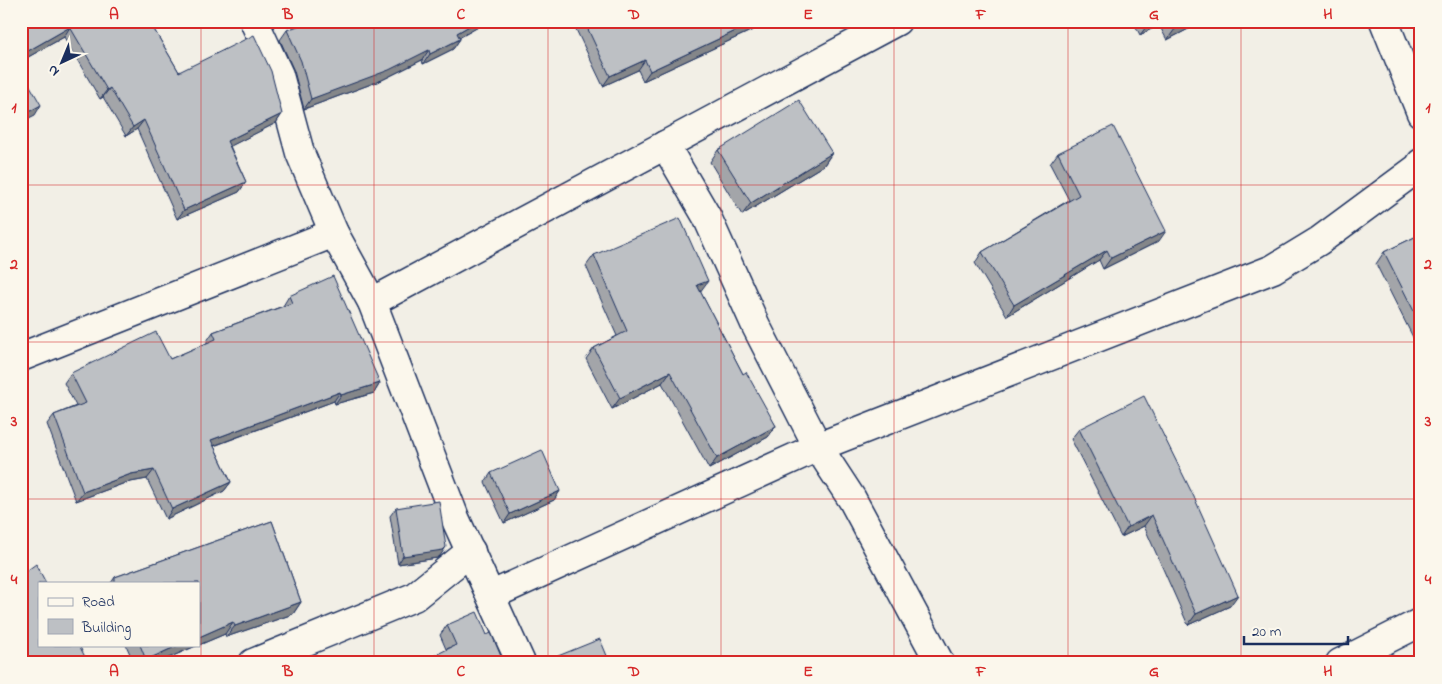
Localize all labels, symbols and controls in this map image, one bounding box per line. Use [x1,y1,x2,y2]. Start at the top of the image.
text: A [109,3,119,27]
text: B [282,3,294,27]
text: C [457,3,466,27]
text: D [627,3,640,27]
text: E [803,3,813,27]
text: F [975,3,987,27]
text: G [1149,3,1159,27]
text: H [1323,3,1333,27]
north arrow [38,38,88,88]
text: N [43,59,65,81]
text: 1 [11,96,17,120]
text: 1 [1425,96,1431,120]
text: 2 [9,253,18,277]
text: 2 [1423,253,1432,277]
text: 3 [10,410,18,434]
text: 3 [1424,410,1432,434]
text: 4 [10,568,18,592]
text: 4 [1424,568,1432,592]
legend [38,582,200,646]
text: Road [82,591,115,613]
scale bar [1244,614,1348,646]
text: Building [81,617,131,640]
text: 20 m [1252,621,1282,643]
text: A [109,660,119,684]
text: B [282,660,294,684]
text: C [457,660,466,684]
text: D [627,660,640,684]
text: E [803,660,813,684]
text: F [975,660,987,684]
text: G [1149,660,1159,684]
text: H [1323,660,1333,684]

